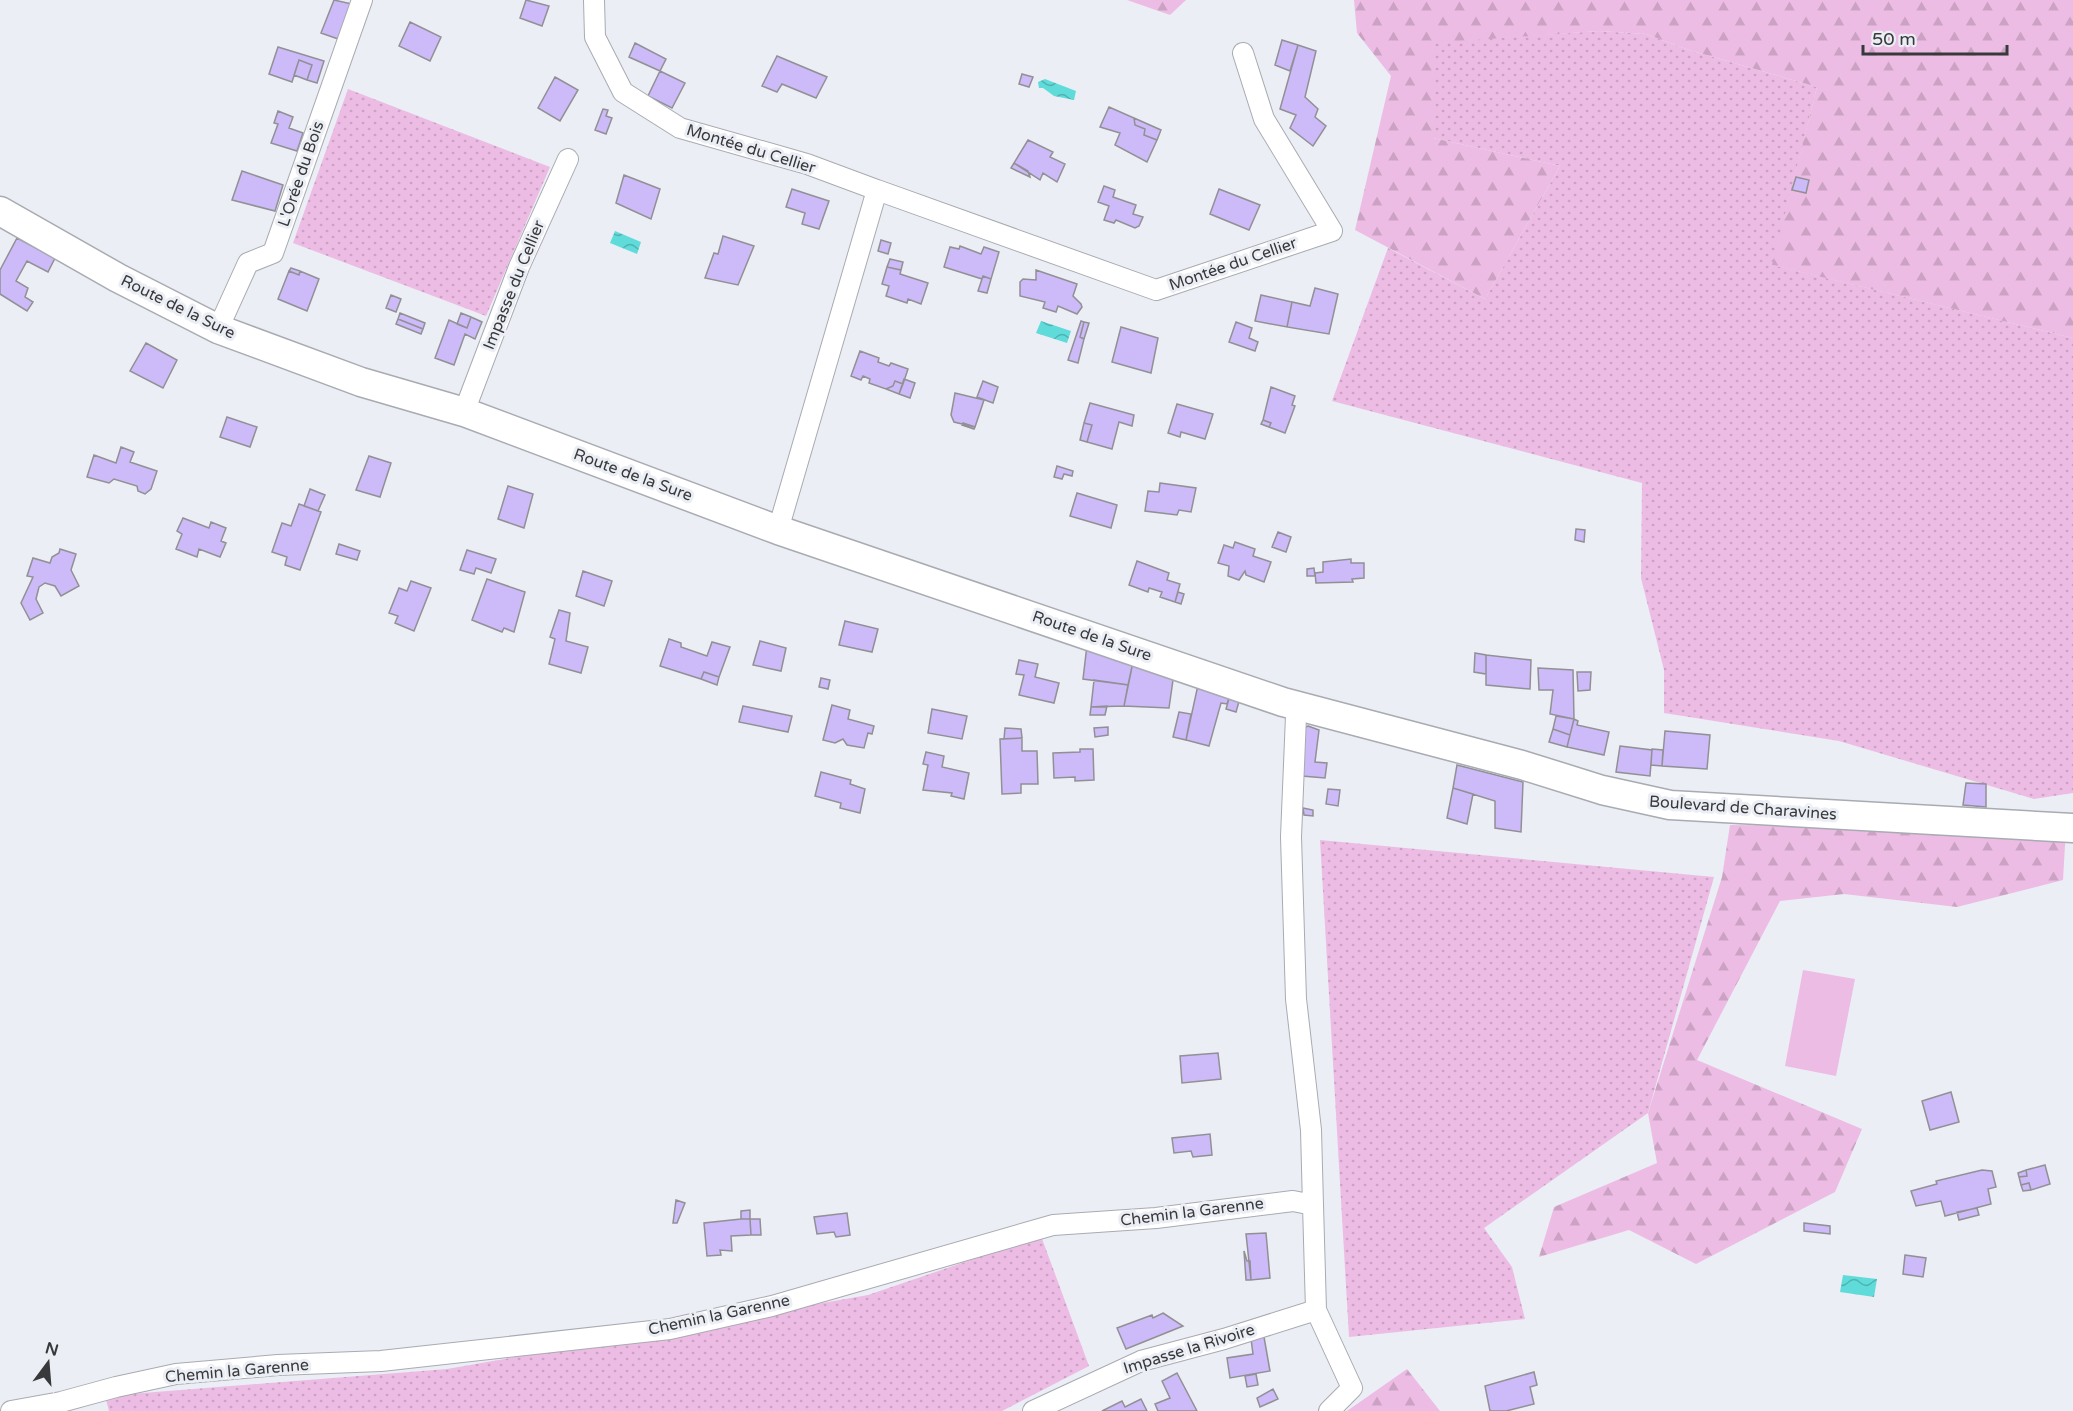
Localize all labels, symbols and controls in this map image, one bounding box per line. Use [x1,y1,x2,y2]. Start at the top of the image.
scale bar [1863,18,2007,56]
text: 50 m [1872,28,1916,50]
street label: L'Orée du Bois [274,119,328,229]
street label: Montée du Cellier [684,120,819,178]
street label: Impasse du Cellier [479,217,549,353]
street label: Montée du Cellier [1166,232,1300,295]
street label: Route de la Sure [117,271,239,343]
street label: Route de la Sure [571,444,695,506]
street label: Route de la Sure [1030,606,1154,666]
street label: Boulevard de Charavines [1649,791,1837,825]
street label: Chemin la Garenne [1119,1193,1265,1231]
street label: Chemin la Garenne [646,1290,792,1340]
street label: Impasse la Rivoire [1121,1320,1257,1378]
north arrow [18,1333,78,1393]
text: N [43,1338,61,1361]
street label: Chemin la Garenne [164,1355,310,1387]

